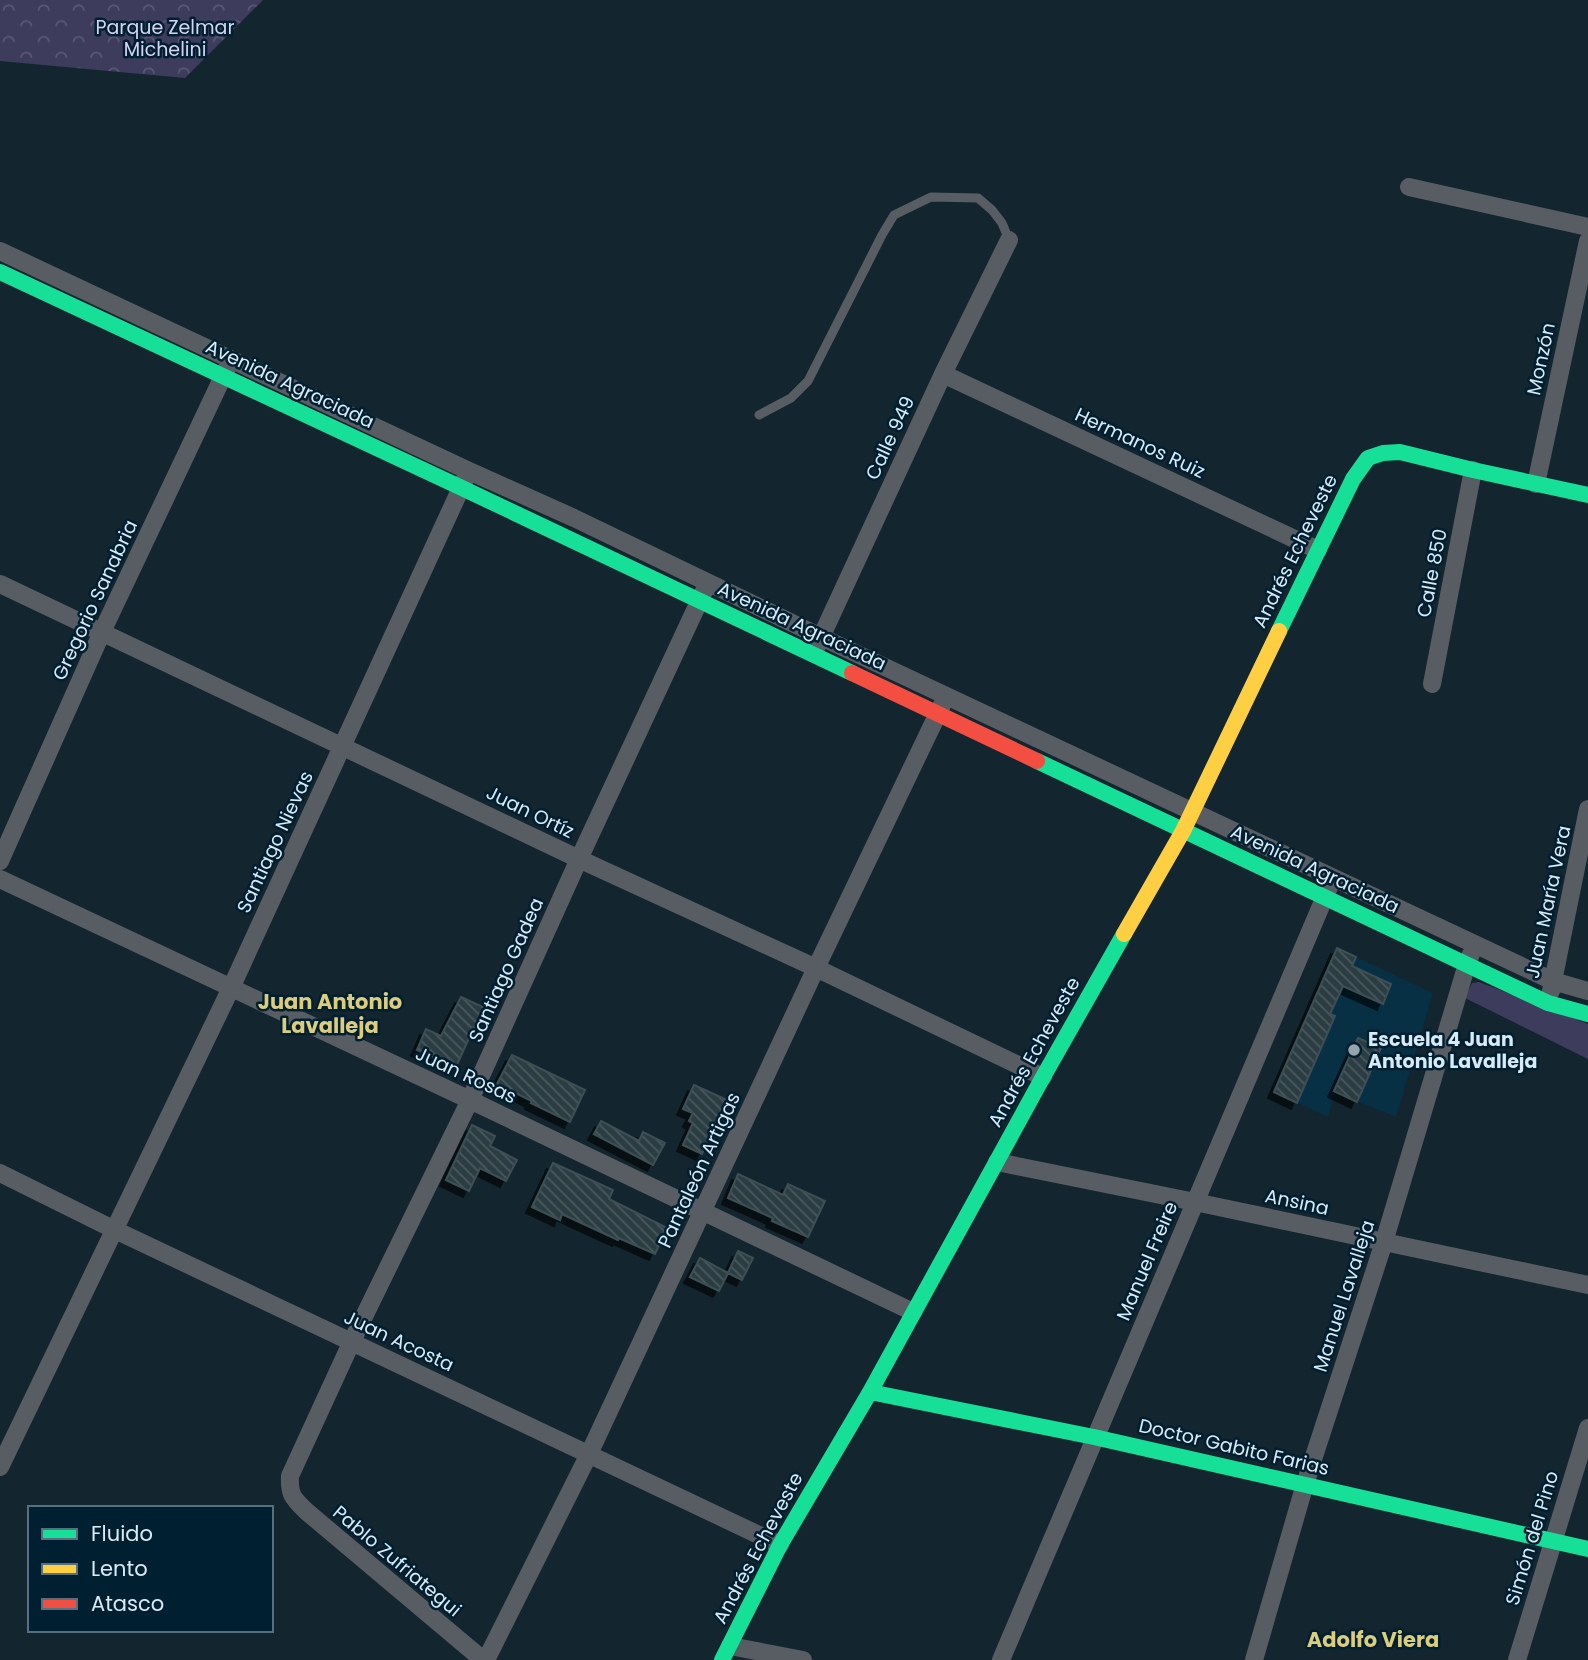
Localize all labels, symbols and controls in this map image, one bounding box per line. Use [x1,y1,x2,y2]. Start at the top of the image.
park label: Parque Zelmar Michelini [95,14,235,63]
street label: Monzón [1520,320,1562,398]
street label: Avenida Agraciada [201,333,379,435]
street label: Calle 949 [859,392,921,484]
street label: Hermanos Ruiz [1070,401,1210,485]
street label: Andrés Echeveste [1246,470,1344,632]
street label: Gregorio Sanabria [46,515,144,685]
street label: Calle 850 [1410,526,1454,620]
street label: Avenida Agraciada [713,575,891,677]
street label: Santiago Nievas [230,767,320,917]
street label: Juan Ortíz [482,779,578,845]
street label: Avenida Agraciada [1226,818,1404,920]
street label: Juan María Vera [1519,823,1577,981]
street label: Santiago Gadea [462,893,550,1047]
street label: Andrés Echeveste [981,972,1087,1132]
district label: Juan Antonio Lavalleja [258,987,402,1040]
place label: Escuela 4 Juan Antonio Lavalleja [1368,1026,1537,1075]
street label: Juan Rosas [411,1040,521,1110]
marker: Escuela 4 Juan Antonio Lavalleja [1346,1042,1362,1058]
street label: Pantaleón Artigas [651,1088,747,1252]
street label: Ansina [1263,1182,1331,1222]
street label: Manuel Freire [1110,1197,1184,1325]
street label: Manuel Lavalleja [1307,1217,1381,1375]
street label: Juan Acosta [340,1304,458,1378]
street label: Doctor Gabito Farias [1136,1412,1332,1482]
street label: Andrés Echeveste [707,1468,809,1628]
street label: Simón del Pino [1499,1468,1565,1608]
street label: Pablo Zufriategui [327,1499,467,1623]
legend [28,1506,273,1632]
text: Fluido [91,1519,153,1548]
text: Lento [91,1554,148,1583]
text: Atasco [91,1589,164,1618]
district label: Adolfo Viera [1307,1625,1439,1654]

